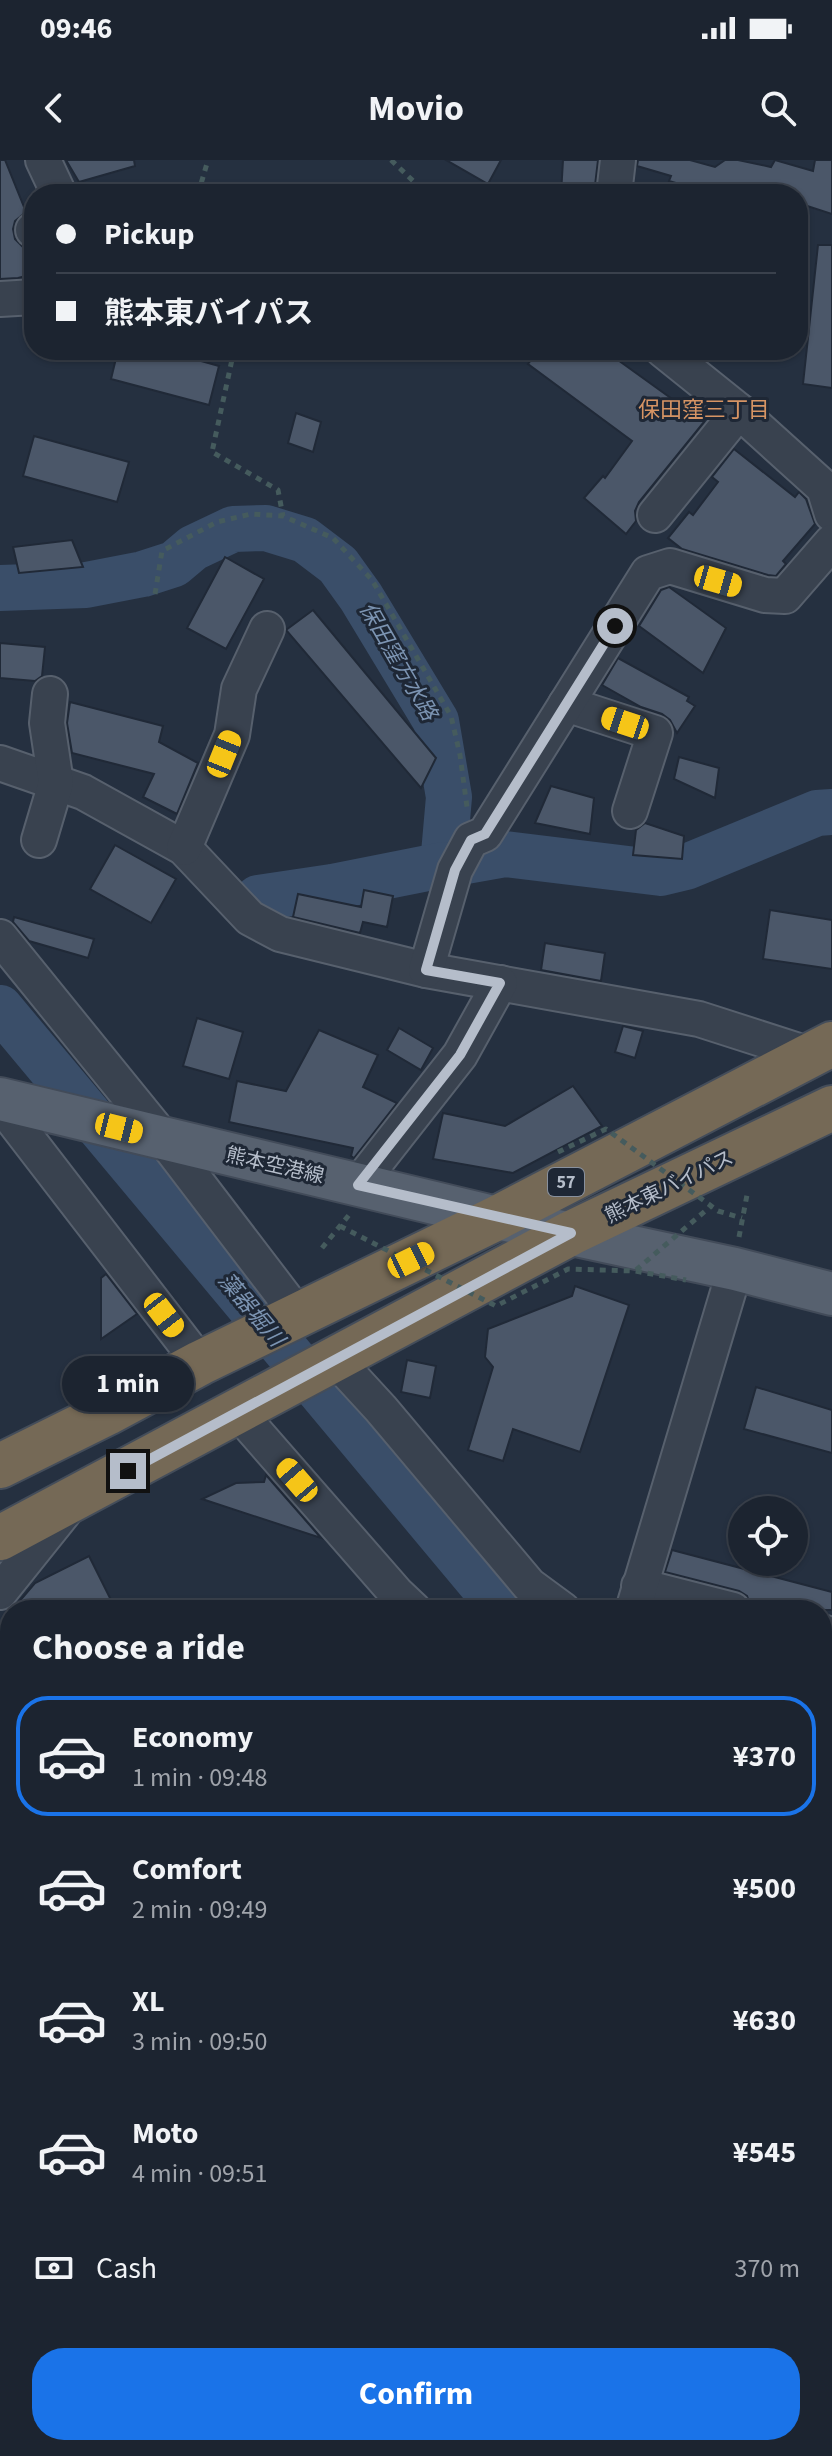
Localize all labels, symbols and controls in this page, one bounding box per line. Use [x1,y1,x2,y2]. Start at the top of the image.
text: 09:46 [40,7,112,50]
text: Movio [368,83,464,134]
icon: back [32,86,76,130]
icon: search [756,86,800,130]
text: Pickup [104,213,194,256]
text: 熊本東バイパス [104,292,313,335]
district label: 保田窪三丁目 [638,394,770,426]
car [692,563,744,599]
water label: 保田窪方水路 [351,596,446,728]
route start [597,608,633,644]
car [598,704,652,742]
car [204,727,244,781]
car [93,1111,145,1145]
street label: 熊本空港線 [223,1141,327,1191]
street label: 熊本東バイパス [601,1144,738,1230]
road number: 57 [548,1168,584,1196]
car [384,1239,438,1281]
water label: 藻器堀川 [211,1266,293,1355]
car [140,1289,188,1341]
callout: 1 min [62,1355,194,1411]
text: 1 min [96,1365,160,1402]
route end [110,1453,146,1489]
car [272,1454,322,1506]
map controls [728,1496,808,1576]
button: locate [728,1496,808,1576]
text: Choose a ride [32,1622,245,1673]
text: Economy [132,1716,253,1759]
icon: car [36,1720,108,1792]
text: ¥370 [733,1735,796,1778]
text: 1 min · 09:48 [132,1759,267,1796]
text: Comfort [132,1848,242,1891]
icon: car [36,1852,108,1924]
text: ¥500 [733,1867,796,1910]
text: 2 min · 09:49 [132,1891,267,1928]
text: XL [132,1980,165,2023]
icon: car [36,1984,108,2056]
text: ¥630 [733,1999,796,2042]
text: 3 min · 09:50 [132,2023,267,2060]
text: Moto [132,2112,198,2155]
icon: car [36,2116,108,2188]
text: ¥545 [733,2131,796,2174]
text: 4 min · 09:51 [132,2155,267,2192]
icon: cash [32,2246,76,2290]
text: Cash [96,2247,157,2290]
text: 370 m [734,2250,800,2287]
button: Confirm [32,2348,800,2440]

